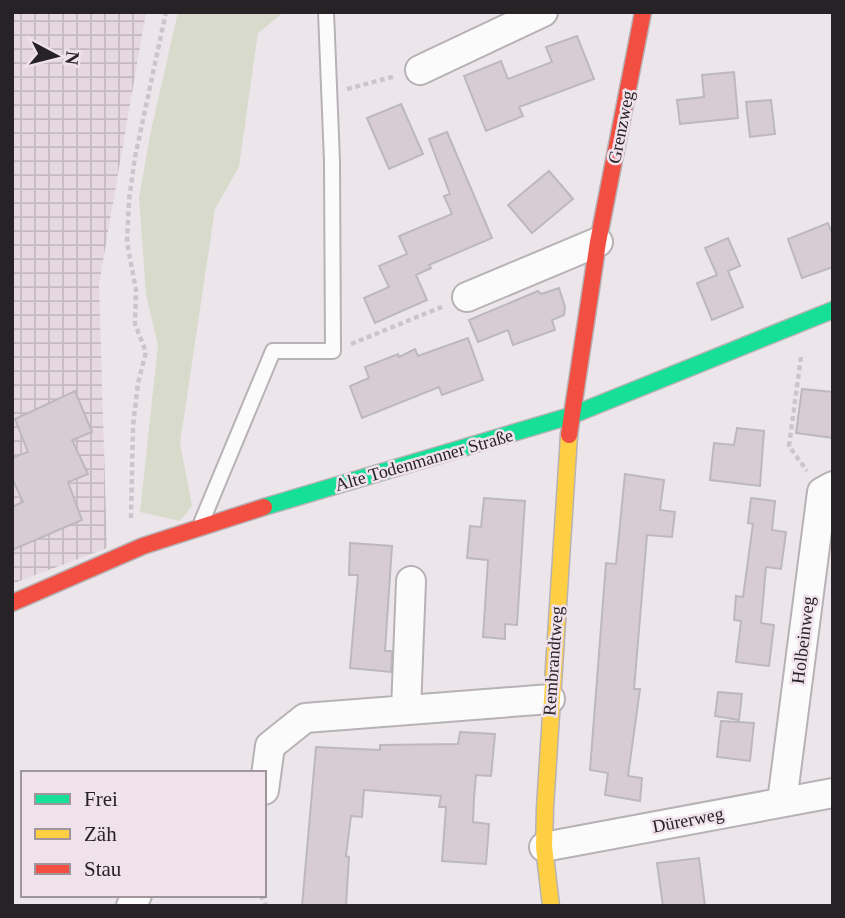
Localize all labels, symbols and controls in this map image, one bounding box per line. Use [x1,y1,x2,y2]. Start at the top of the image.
north arrow [21,21,91,91]
text: N [61,50,84,66]
street label: Grenzweg [604,89,638,165]
street label: Alte Todenmanner Straße [333,425,515,495]
street label: Holbeinweg [788,595,818,685]
street label: Rembrandtweg [539,605,567,717]
legend [21,771,266,897]
text: Frei [84,787,118,811]
street label: Dürerweg [651,803,725,837]
text: Zäh [84,822,117,846]
text: Stau [84,857,122,881]

